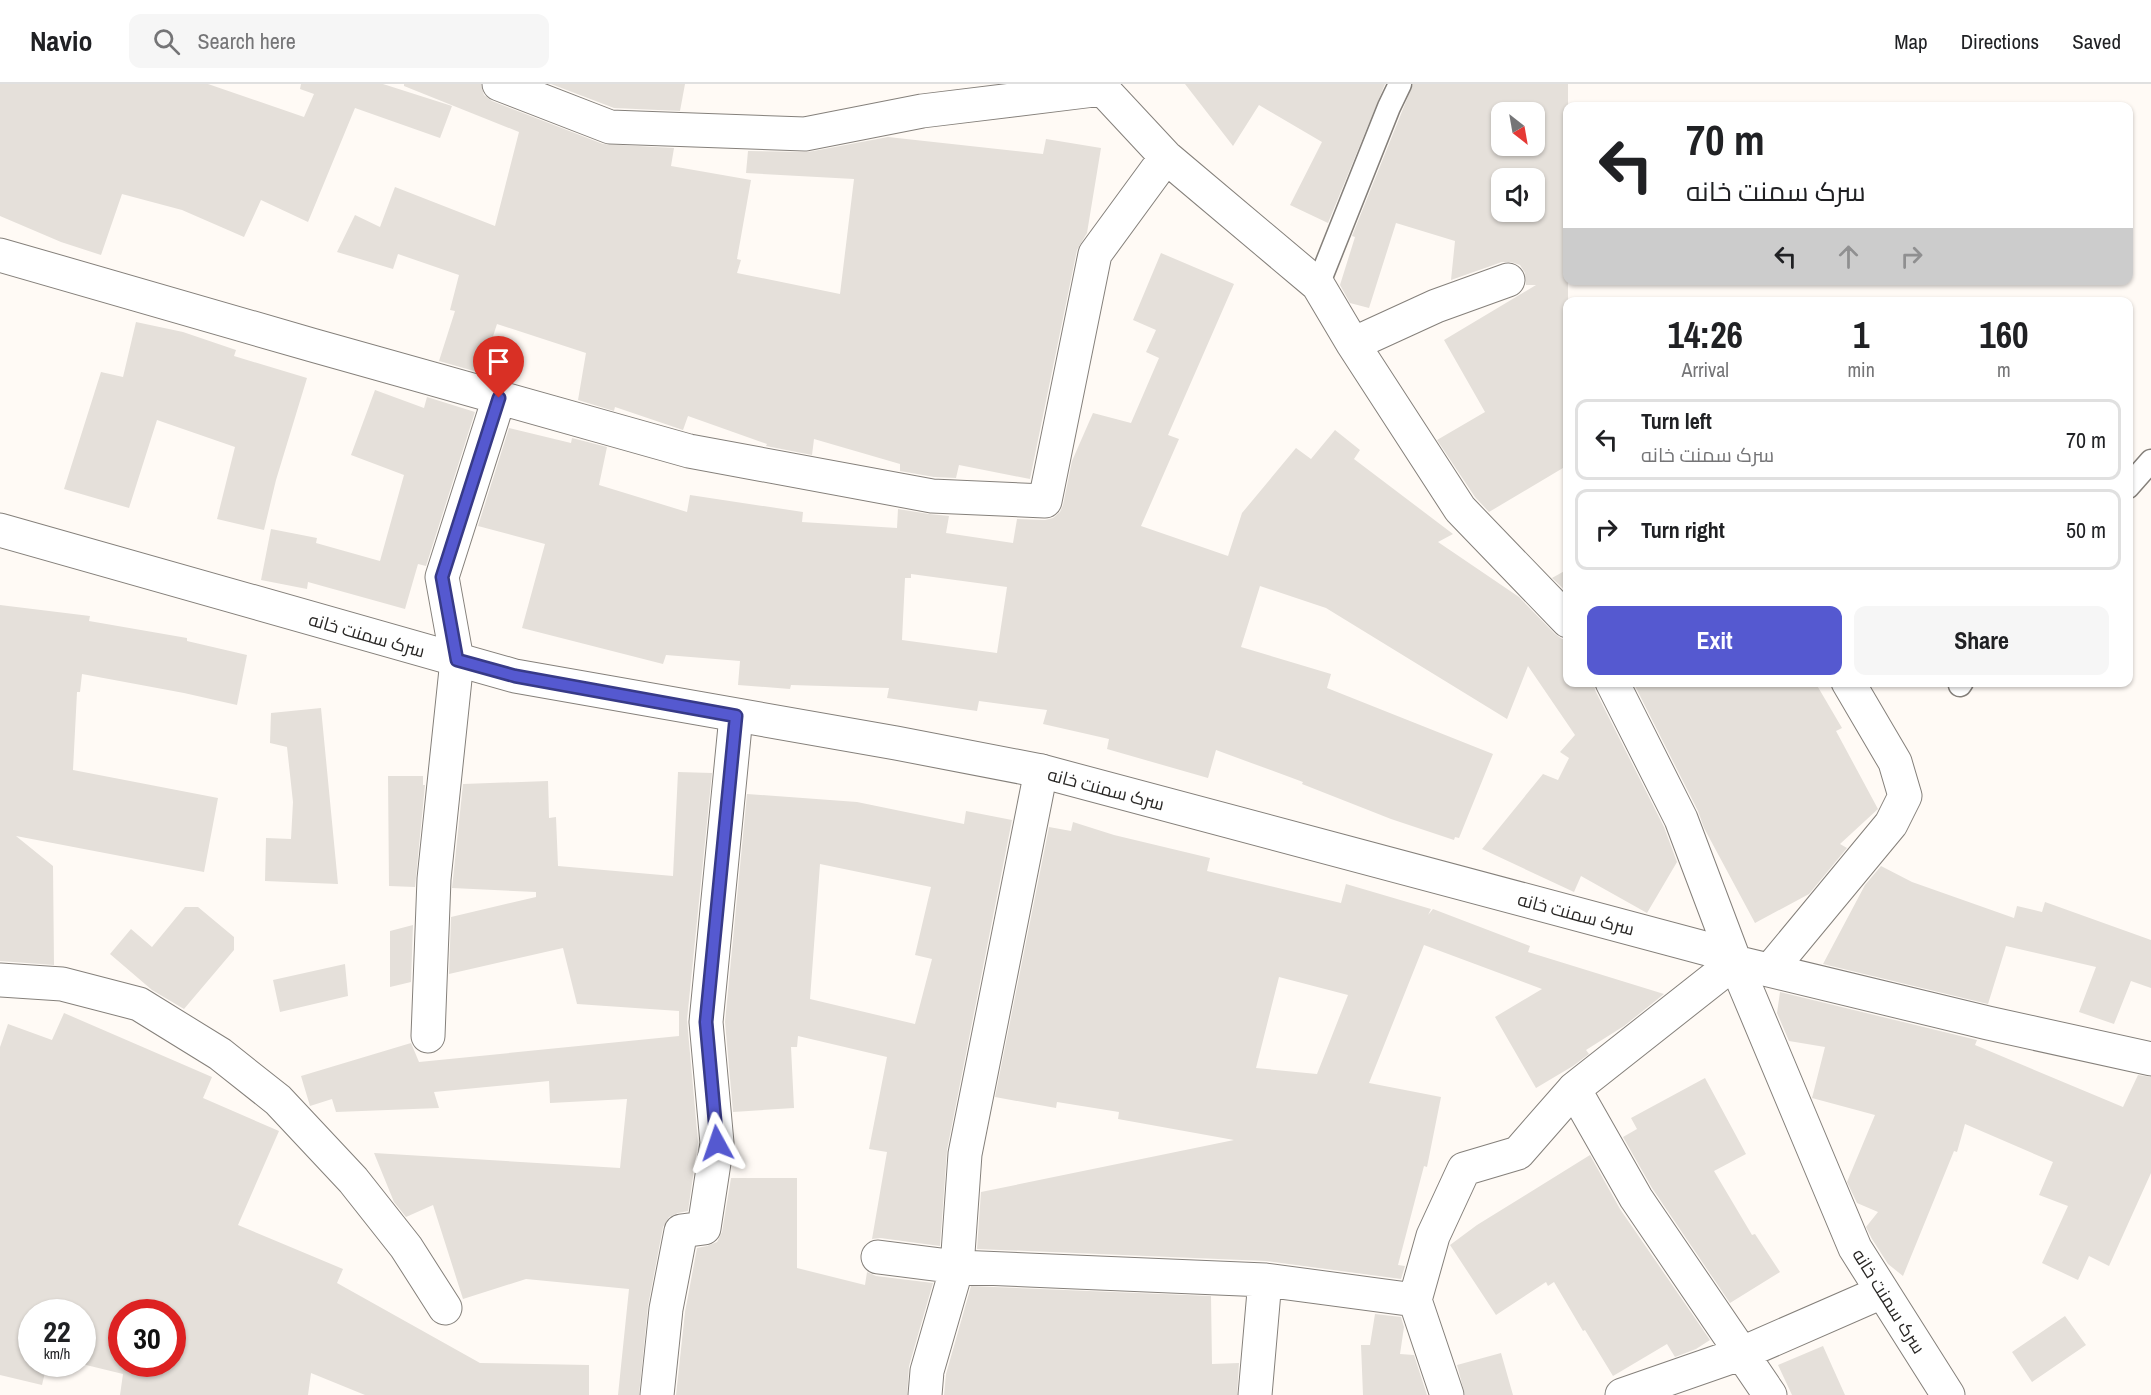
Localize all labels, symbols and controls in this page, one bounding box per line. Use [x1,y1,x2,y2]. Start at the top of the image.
search box [129,14,549,68]
text: Navio [30,22,93,60]
icon: search [150,25,183,58]
text: Search here [198,26,296,56]
text: Map [1894,27,1928,56]
text: Directions [1961,27,2039,56]
text: Saved [2072,27,2121,56]
north arrow [1491,102,1545,156]
map controls [1491,102,1545,222]
text: 70 m [1686,112,1765,168]
icon: left [1587,126,1665,204]
button: sound [1491,168,1545,222]
text: سرک سمنت خانه [1686,173,1866,209]
icon: left [1769,240,1802,273]
icon: ahead [1832,240,1865,273]
icon: right [1895,240,1928,273]
text: 14:26 [1667,311,1743,359]
text: 1 [1853,311,1869,359]
text: 160 [1979,311,2029,359]
pin [473,336,524,398]
icon: arrive [482,345,515,378]
text: Arrival [1682,356,1729,383]
text: min [1847,356,1875,383]
text: m [1997,356,2011,383]
text: Turn left [1641,406,1712,436]
icon: left [1590,423,1623,456]
text: 70 m [2066,425,2106,455]
text: سرک سمنت خانه [1641,441,1774,468]
icon: right [1590,513,1623,546]
text: Turn right [1641,515,1725,545]
text: 50 m [2066,515,2106,545]
street label: سرک سمنت خانه [306,606,428,664]
button: Exit [1587,606,1842,675]
button: Share [1854,606,2109,675]
street label: سرک سمنت خانه [1045,761,1167,817]
street label: سرک سمنت خانه [1515,886,1637,942]
position arrow [685,1111,749,1175]
street label: سرک سمنت خانه [1847,1244,1931,1358]
speed limit sign: 30 [108,1299,186,1377]
text: 22 [43,1311,71,1351]
text: km/h [44,1343,70,1364]

